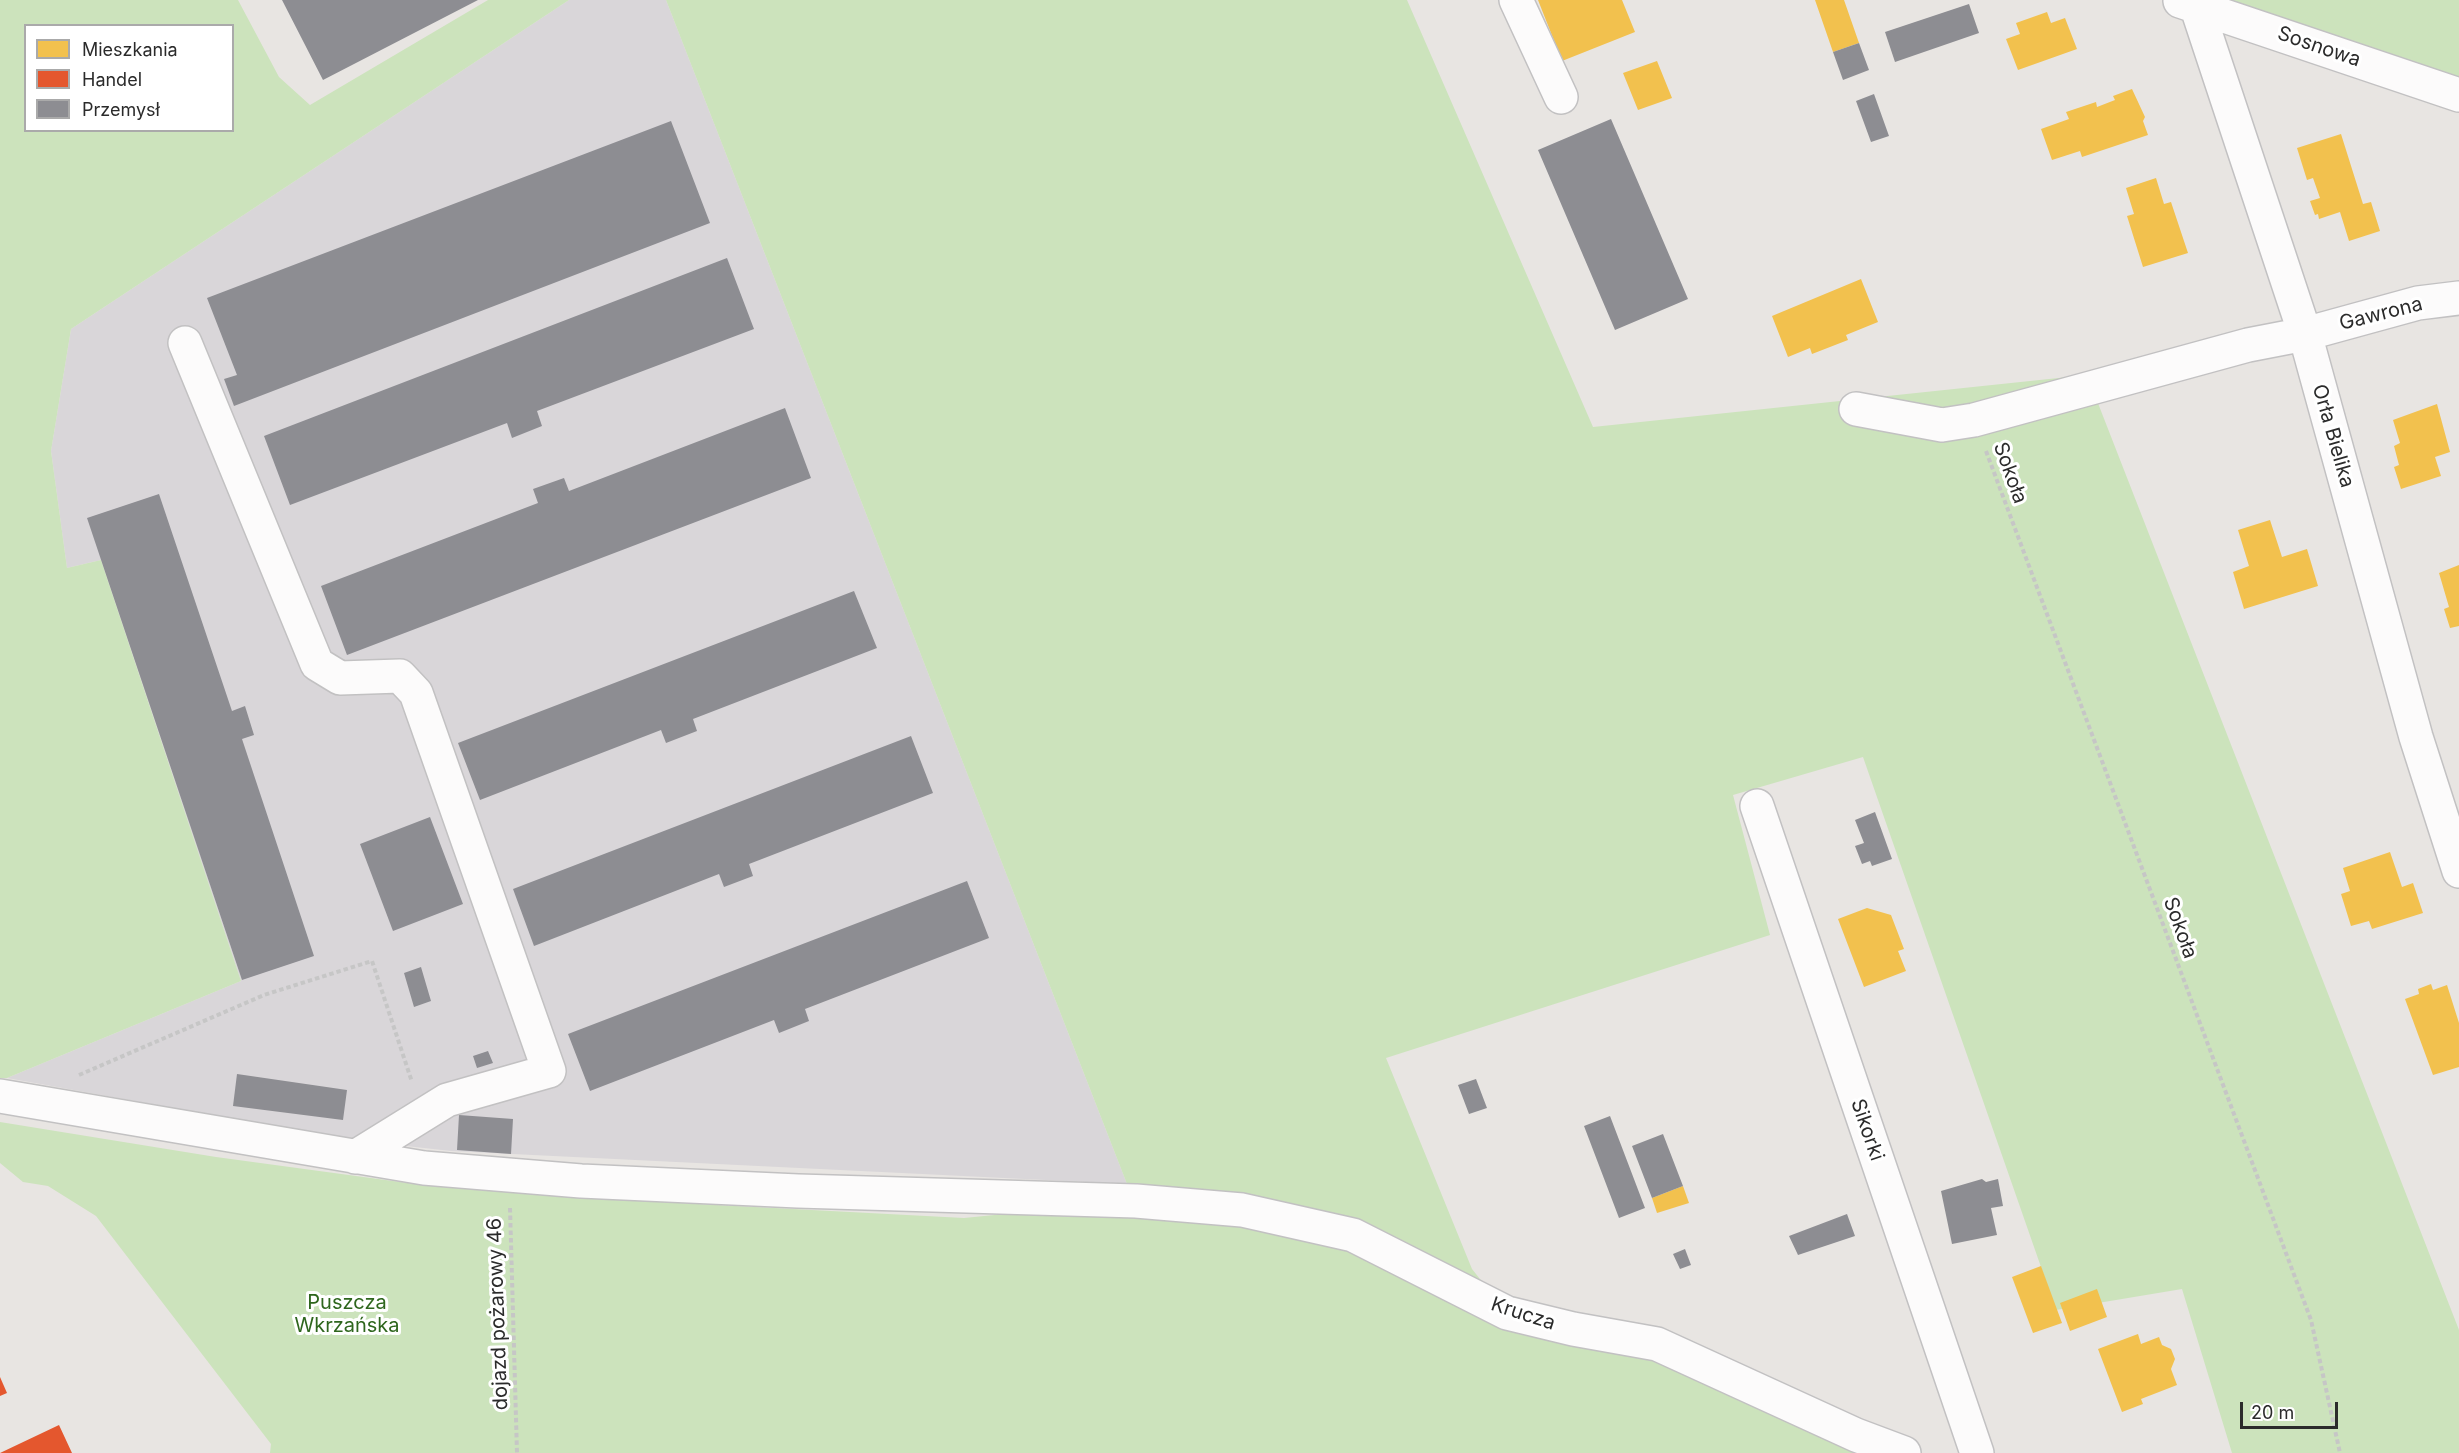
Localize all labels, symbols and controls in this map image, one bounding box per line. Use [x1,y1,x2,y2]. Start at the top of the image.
street label: Sosnowa [2274,22,2364,72]
legend [24,24,234,132]
text: Mieszkania [82,39,178,60]
text: Handel [82,69,142,90]
text: Przemysł [82,99,160,120]
street label: Gawrona [2337,292,2425,336]
street label: Orła Bielika [2307,382,2359,490]
street label: Sokoła [1988,439,2032,507]
street label: Sokoła [2158,894,2202,962]
street label: Sikorki [1845,1096,1889,1164]
street label: dojazd pożarowy 46 [483,1217,513,1411]
park label: Puszcza Wkrzańska [294,1291,400,1338]
street label: Krucza [1488,1292,1558,1336]
scale bar [2243,1390,2340,1428]
text: 20 m [2251,1402,2294,1423]

